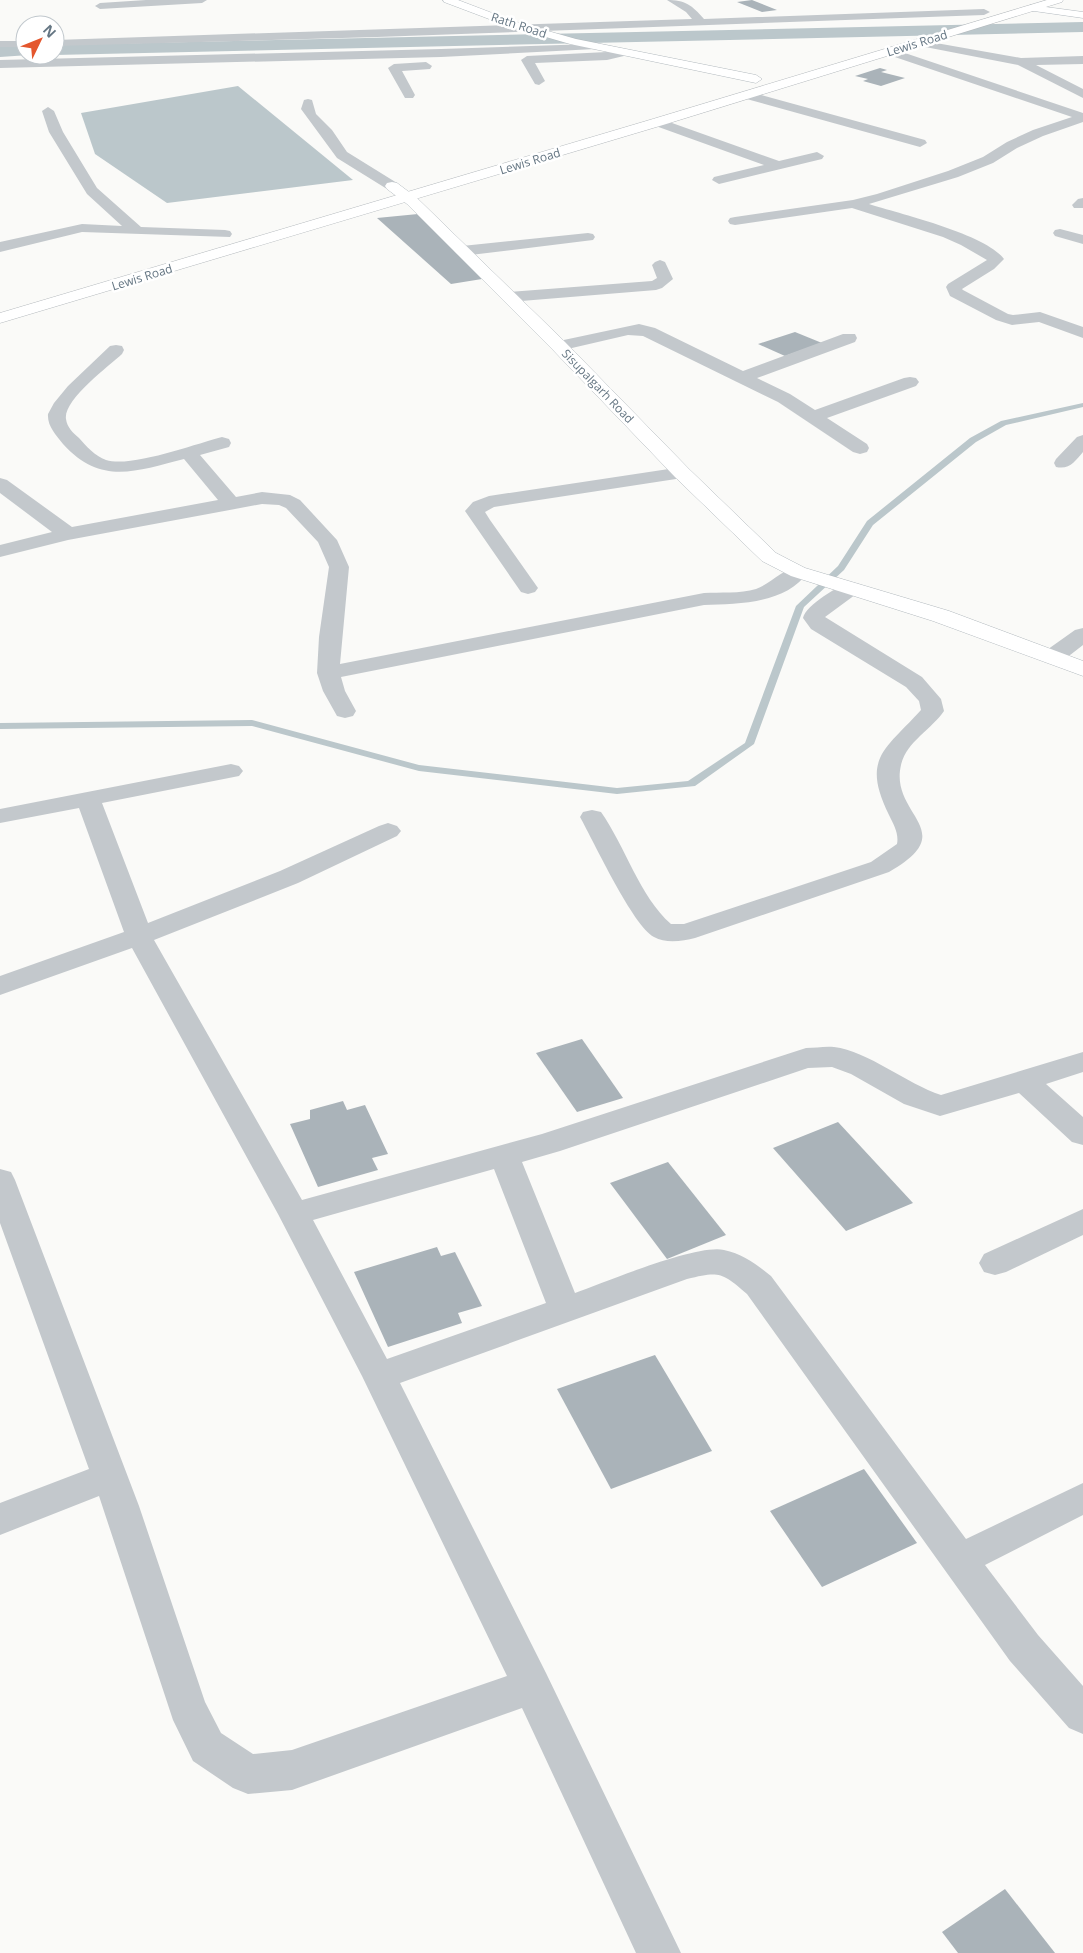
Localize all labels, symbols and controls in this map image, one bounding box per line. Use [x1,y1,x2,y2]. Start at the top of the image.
street label: Rath Road [489,8,549,42]
north arrow [15,15,65,65]
text: N [39,20,61,41]
street label: Lewis Road [884,26,950,60]
street label: Lewis Road [497,144,563,178]
street label: Lewis Road [109,260,175,294]
street label: Sisupalgarh Road [558,345,638,427]

